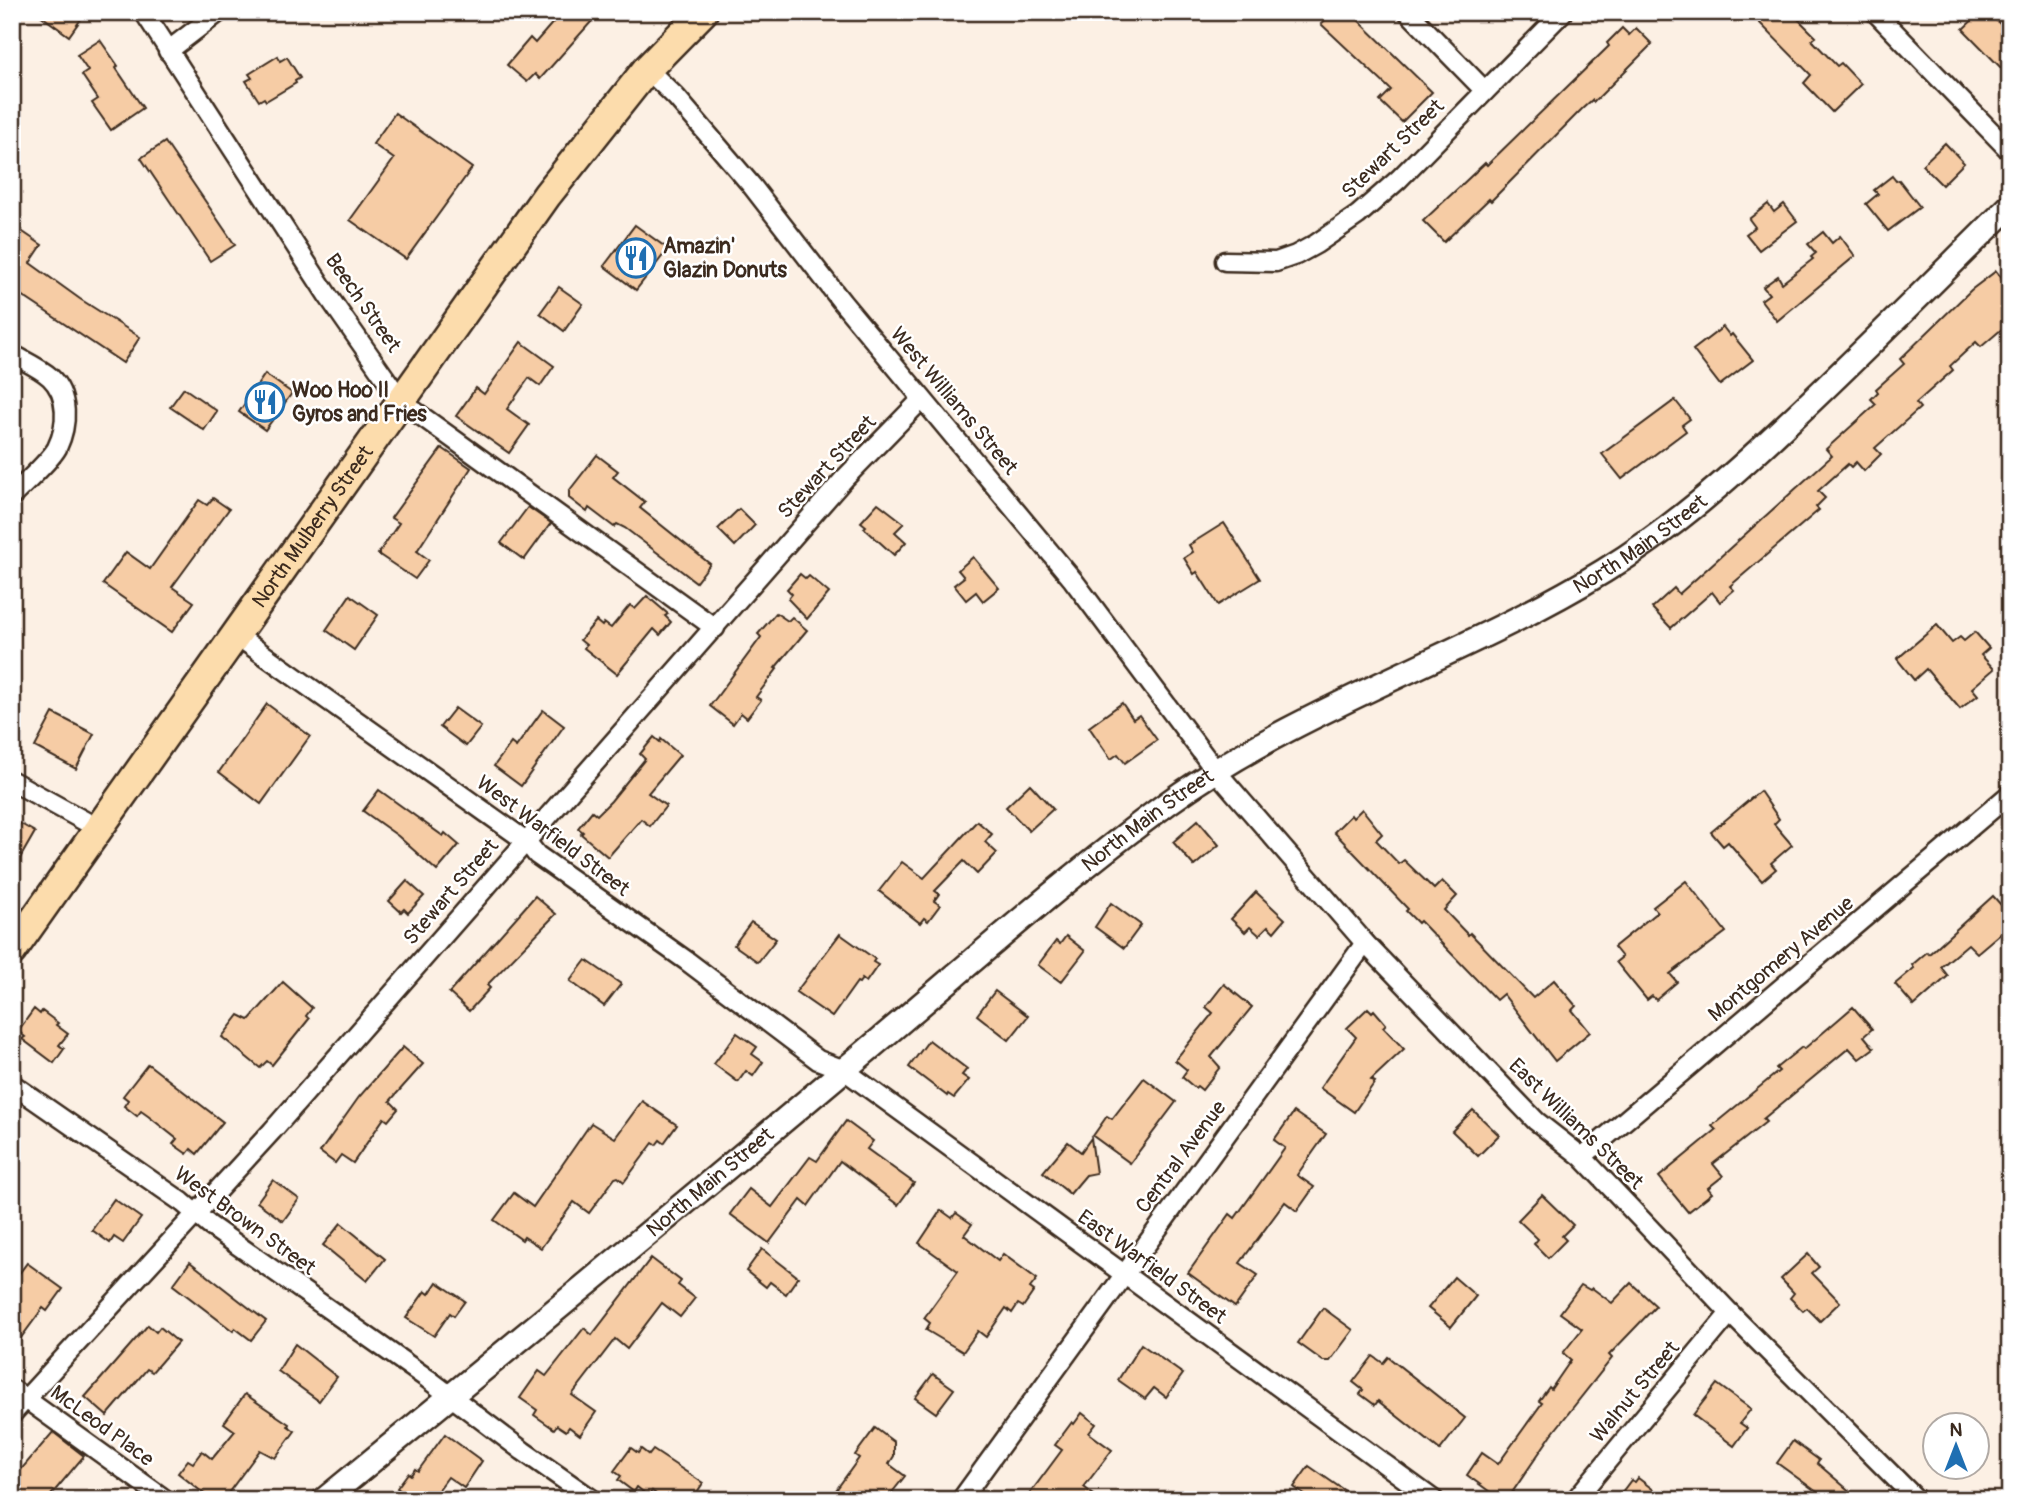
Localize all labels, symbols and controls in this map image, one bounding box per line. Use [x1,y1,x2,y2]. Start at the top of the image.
street label: Stewart Street [1336,93,1450,205]
place label: Amazin' Glazin Donuts [663,233,788,284]
restaurant icon: Amazin' Glazin Donuts [615,237,657,279]
street label: Beech Street [319,248,407,358]
street label: West Williams Street [884,321,1024,481]
place label: Woo Hoo II Gyros and Fries [292,377,427,428]
restaurant icon: Woo Hoo II Gyros and Fries [244,381,286,423]
street label: Stewart Street [772,409,882,525]
street label: North Mulberry Street [246,440,379,613]
street label: North Main Street [1568,488,1713,600]
street label: North Main Street [1076,762,1219,878]
street label: West Warfield Street [471,769,636,903]
street label: Stewart Street [397,833,505,951]
street label: Montgomery Avenue [1703,890,1860,1028]
street label: East Williams Street [1503,1053,1650,1196]
street label: Central Avenue [1130,1095,1233,1219]
street label: North Main Street [641,1121,780,1243]
street label: West Brown Street [169,1161,321,1282]
street label: East Warfield Street [1072,1204,1232,1330]
street label: Walnut Street [1584,1335,1686,1449]
street label: McLeod Place [45,1379,160,1473]
north arrow [1920,1410,1990,1480]
text: N [1950,1418,1963,1442]

